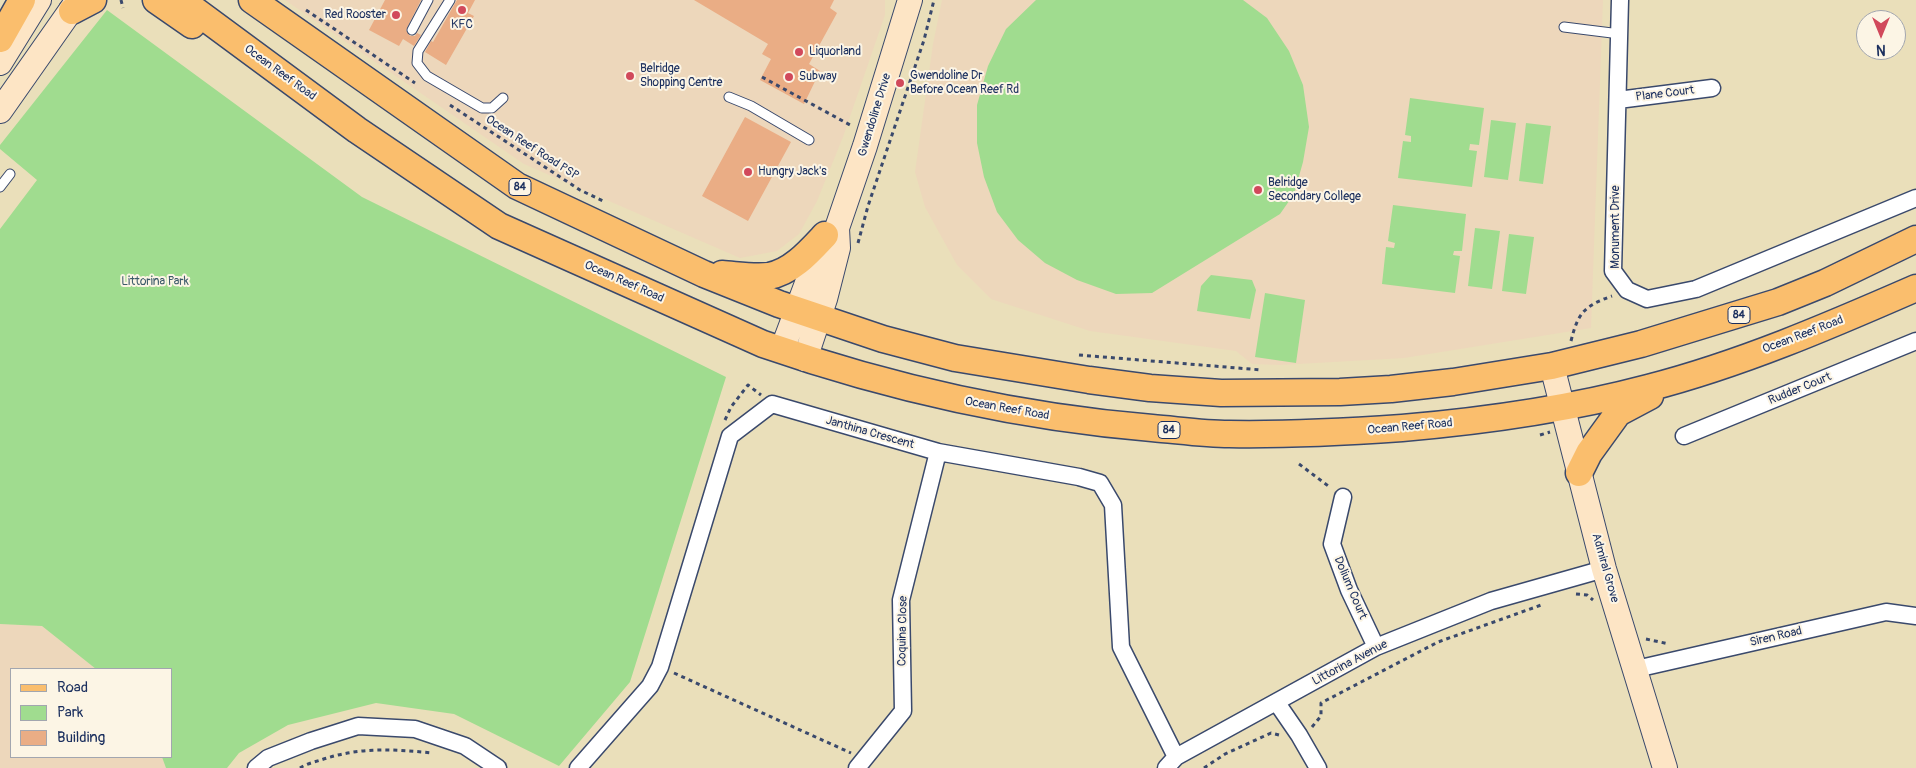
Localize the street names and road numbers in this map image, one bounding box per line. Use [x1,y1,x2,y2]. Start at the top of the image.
street label: Ocean Reef Road [241,42,319,104]
street label: Gwendoline Drive [855,72,895,158]
street label: Plane Court [1635,83,1695,105]
street label: Ocean Reef Road PSP [483,112,581,184]
road number: 84 [509,178,531,196]
street label: Monument Drive [1609,185,1623,269]
street label: Ocean Reef Road [582,258,666,306]
road number: 84 [1728,306,1750,324]
street label: Ocean Reef Road [1761,313,1845,357]
street label: Rudder Court [1766,370,1834,408]
street label: Ocean Reef Road [964,394,1050,424]
street label: Janthina Crescent [824,414,916,452]
street label: Ocean Reef Road [1367,416,1453,438]
road number: 84 [1158,422,1180,438]
street label: Admiral Grove [1588,532,1622,604]
street label: Dolium Court [1330,554,1370,622]
street label: Coquina Close [895,596,911,666]
street label: Siren Road [1749,624,1803,650]
street label: Littorina Avenue [1310,637,1390,689]

